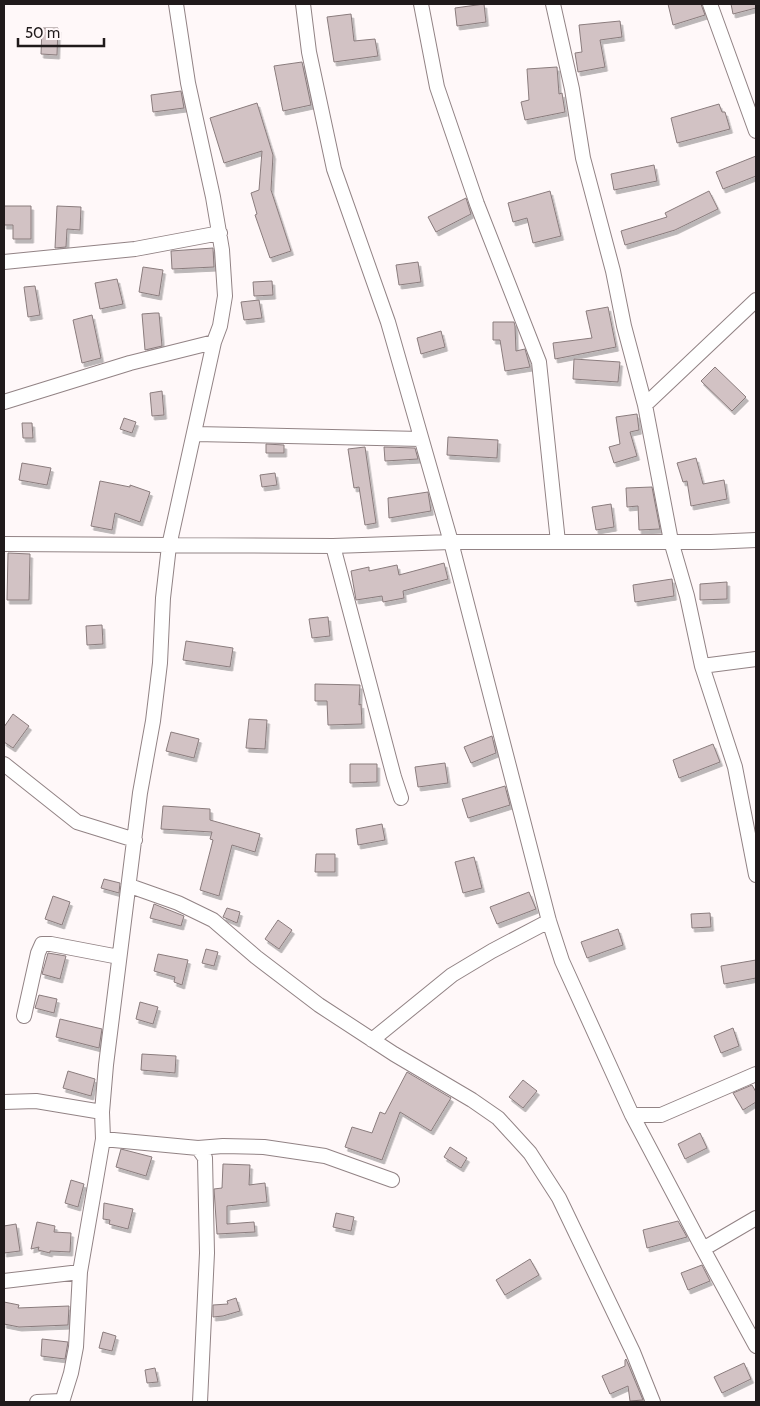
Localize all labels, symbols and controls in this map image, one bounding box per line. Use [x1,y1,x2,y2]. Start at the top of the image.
scale bar [18,15,104,47]
text: 50 m [25,24,60,42]

